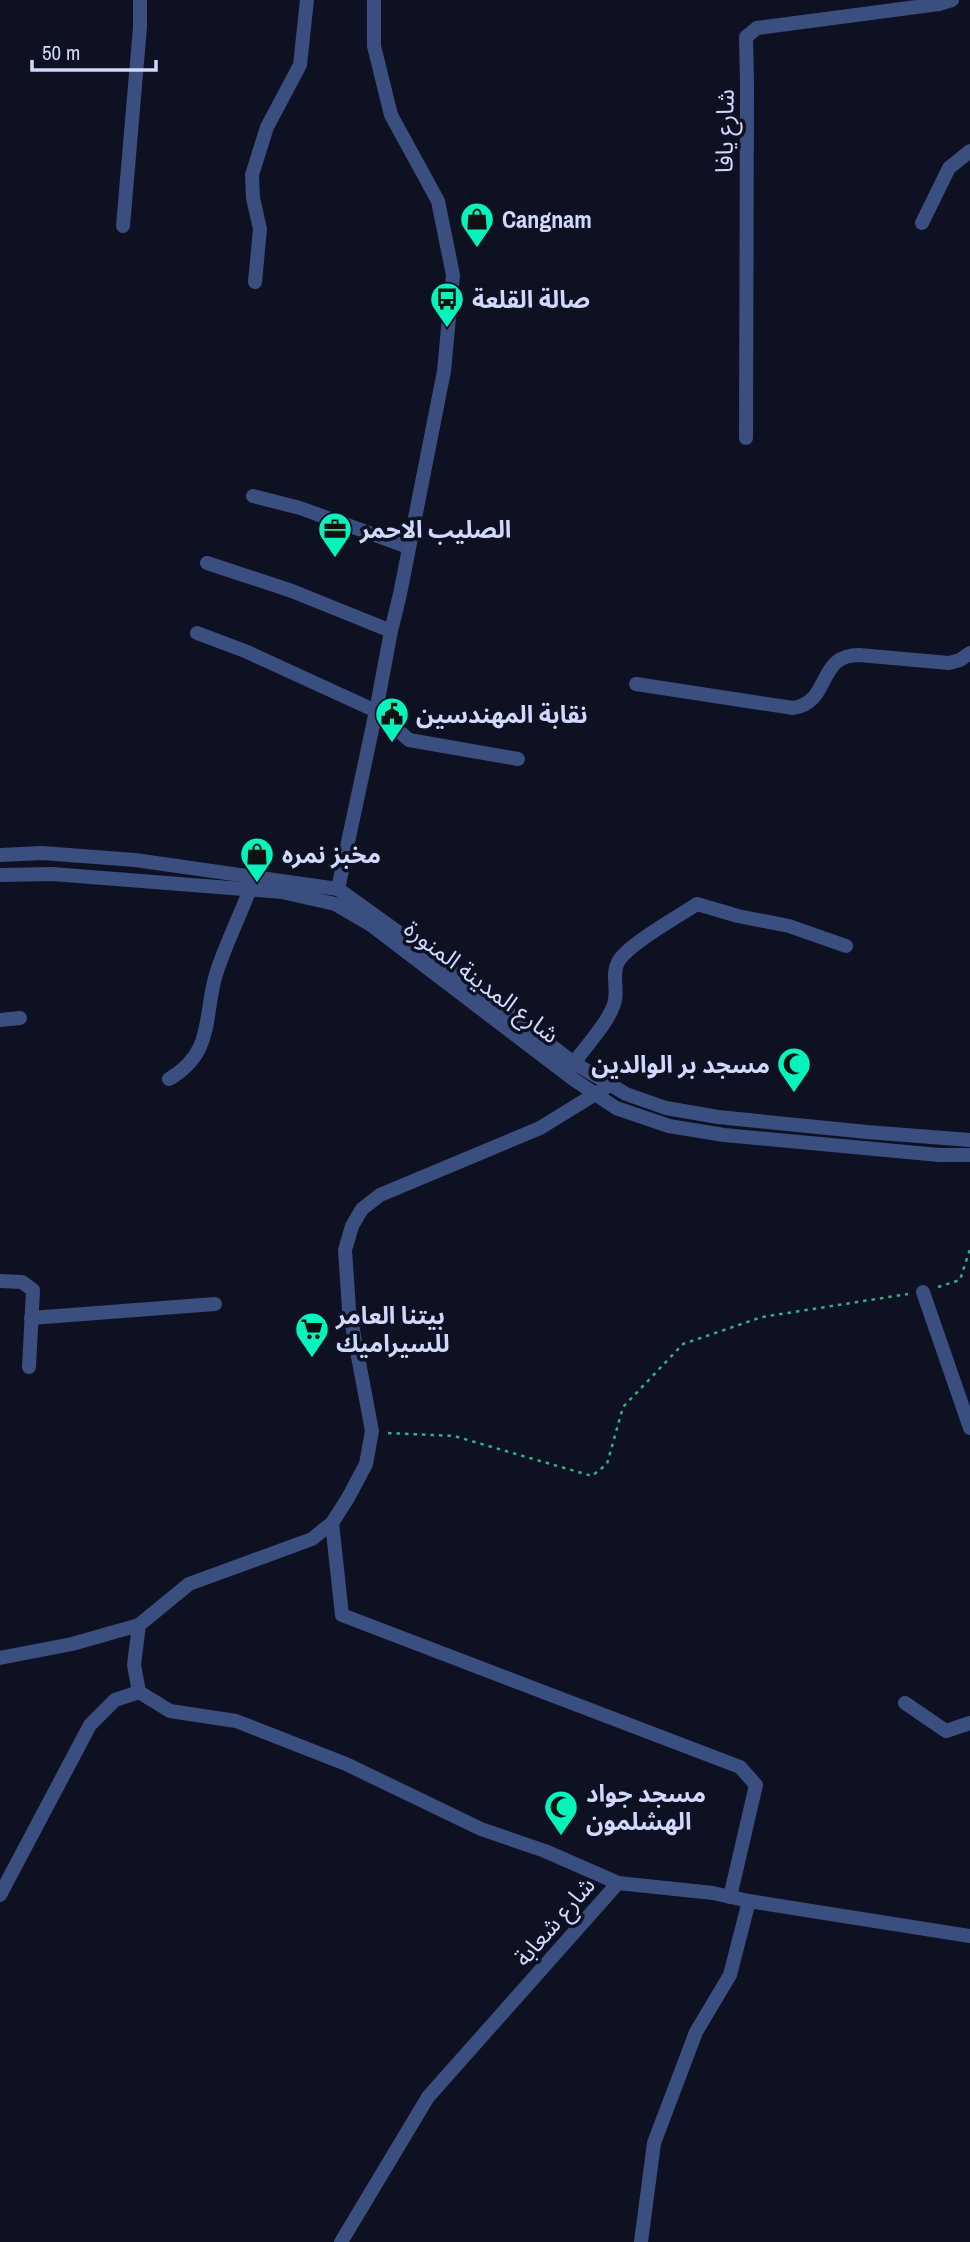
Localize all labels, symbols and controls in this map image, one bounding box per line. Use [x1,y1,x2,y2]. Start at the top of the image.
scale bar [32,28,156,72]
text: 50 m [42,38,80,67]
street label: شارع يافا [707,89,743,173]
shop icon: Cangnam [458,200,496,249]
place label: Cangnam [502,203,592,235]
bus stop icon: صالة القلعة [428,280,466,329]
place label: صالة القلعة [472,283,590,315]
office icon: الصليب الاحمر [316,510,354,559]
place label: الصليب الاحمر [359,513,511,545]
public building icon: نقابة المهندسين [373,695,411,744]
place label: نقابة المهندسين [416,698,588,730]
shop icon: مخبز نمره [238,835,276,884]
place label: مخبز نمره [282,838,381,870]
street label: شارع المدينة المنورة [397,912,566,1051]
mosque icon: مسجد بر الوالدين [775,1045,813,1094]
place label: مسجد بر الوالدين [591,1048,770,1080]
place label: بيتنا العامر للسيراميك [335,1299,450,1359]
supermarket icon: بيتنا العامر للسيراميك [293,1310,331,1359]
place label: مسجد جواد الهشلمون [586,1777,706,1837]
mosque icon: مسجد جواد الهشلمون [542,1788,580,1837]
street label: شارع شعابة [506,1869,603,1974]

